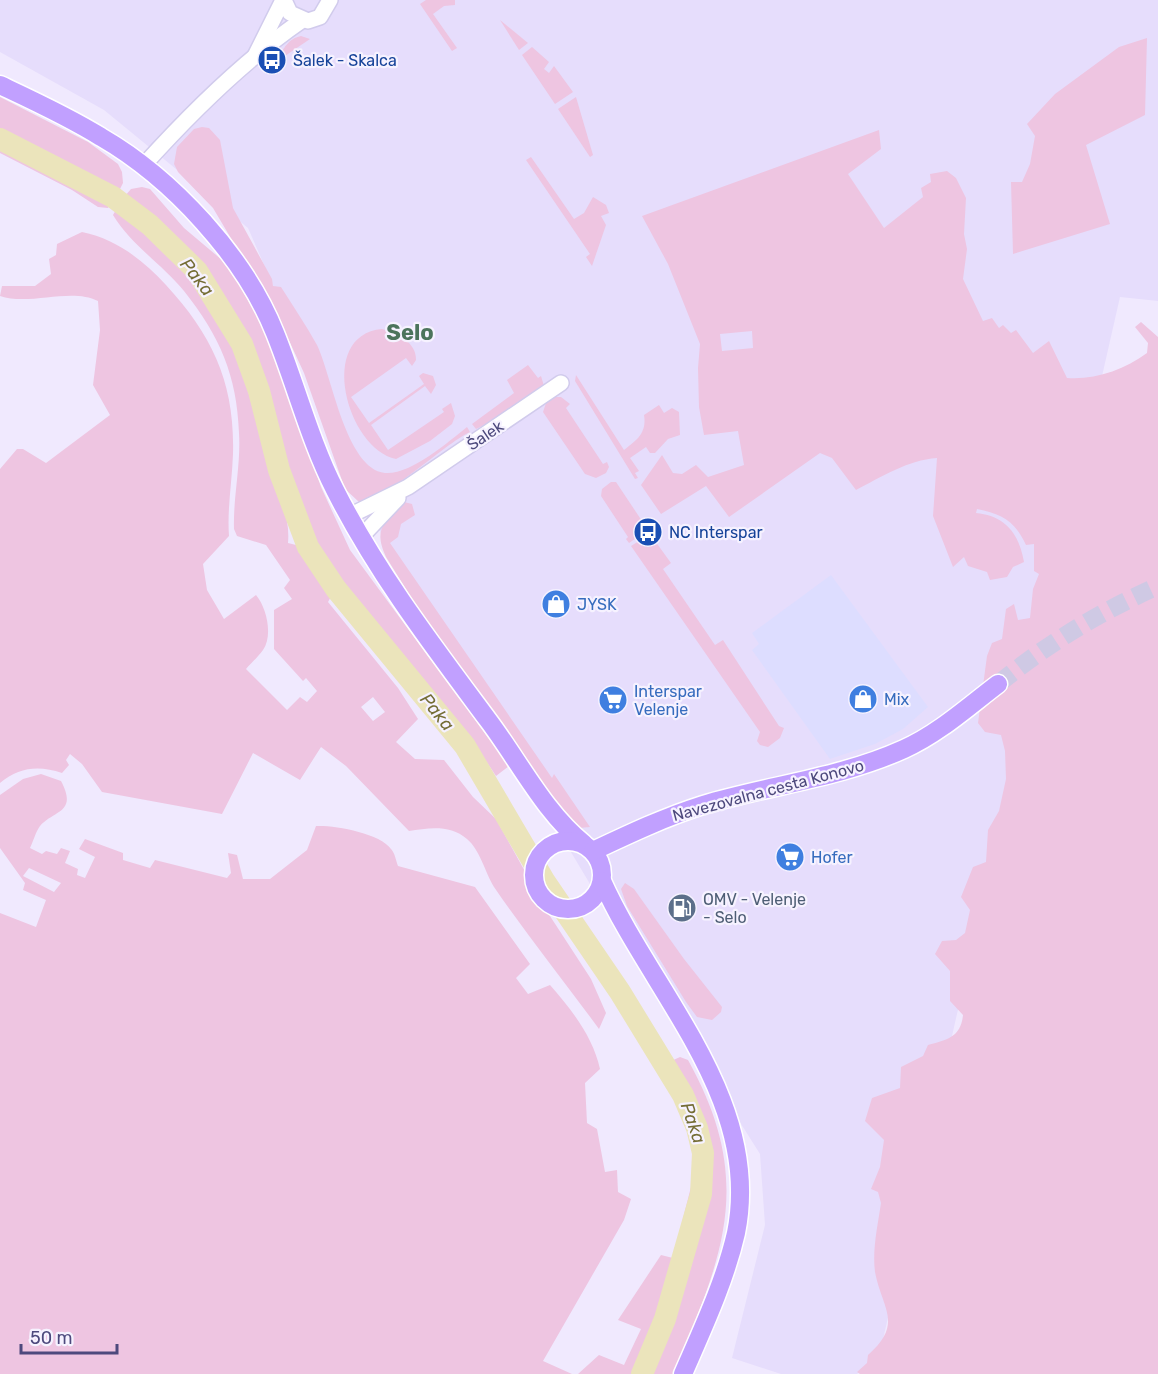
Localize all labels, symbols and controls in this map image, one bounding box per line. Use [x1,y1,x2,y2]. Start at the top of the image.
bus stop icon: Šalek - Skalca [256,44,288,76]
place label: Šalek - Skalca [293,50,397,70]
water label: Paka [175,254,219,301]
district label: Selo [386,319,434,346]
street label: Šalek [463,415,508,454]
bus stop icon: NC Interspar [632,516,664,548]
place label: NC Interspar [669,523,763,542]
shop icon: JYSK [540,588,572,620]
place label: JYSK [577,595,617,614]
place label: Interspar Velenje [634,682,702,719]
shop icon: Mix [847,683,879,715]
supermarket icon: Interspar Velenje [597,684,629,716]
water label: Paka [415,689,459,736]
place label: Mix [884,690,910,709]
street label: Navezovalna cesta Konovo [670,756,866,825]
supermarket icon: Hofer [774,841,806,873]
place label: Hofer [811,848,853,867]
place label: OMV - Velenje - Selo [703,890,806,927]
fuel station icon: OMV - Velenje - Selo [666,892,698,924]
water label: Paka [676,1100,710,1147]
scale bar [21,1317,117,1355]
text: 50 m [30,1327,73,1349]

